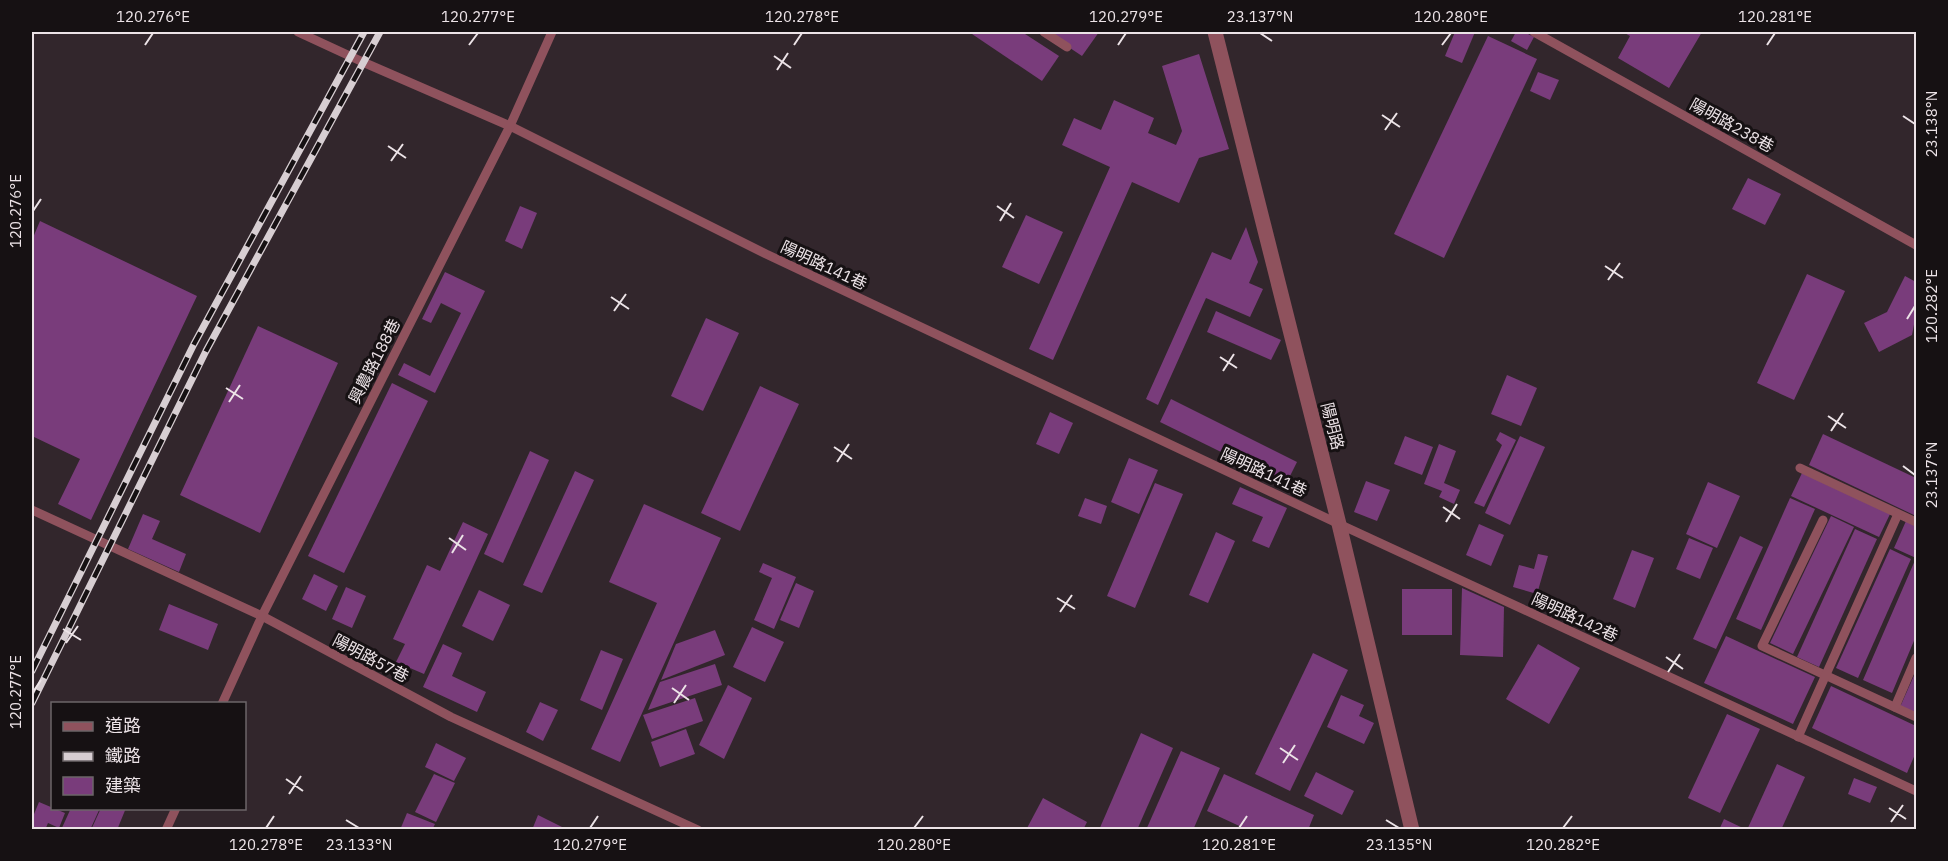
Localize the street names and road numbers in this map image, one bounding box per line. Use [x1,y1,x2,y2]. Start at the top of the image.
street label: 陽明路238巷 [1687,94,1777,156]
street label: 陽明路141巷 [778,236,870,294]
street label: 興農路188巷 [344,315,404,407]
street label: 陽明路 [1317,400,1349,452]
street label: 陽明路141巷 [1218,443,1310,501]
street label: 陽明路142巷 [1529,588,1621,646]
street label: 陽明路57巷 [330,630,412,686]

